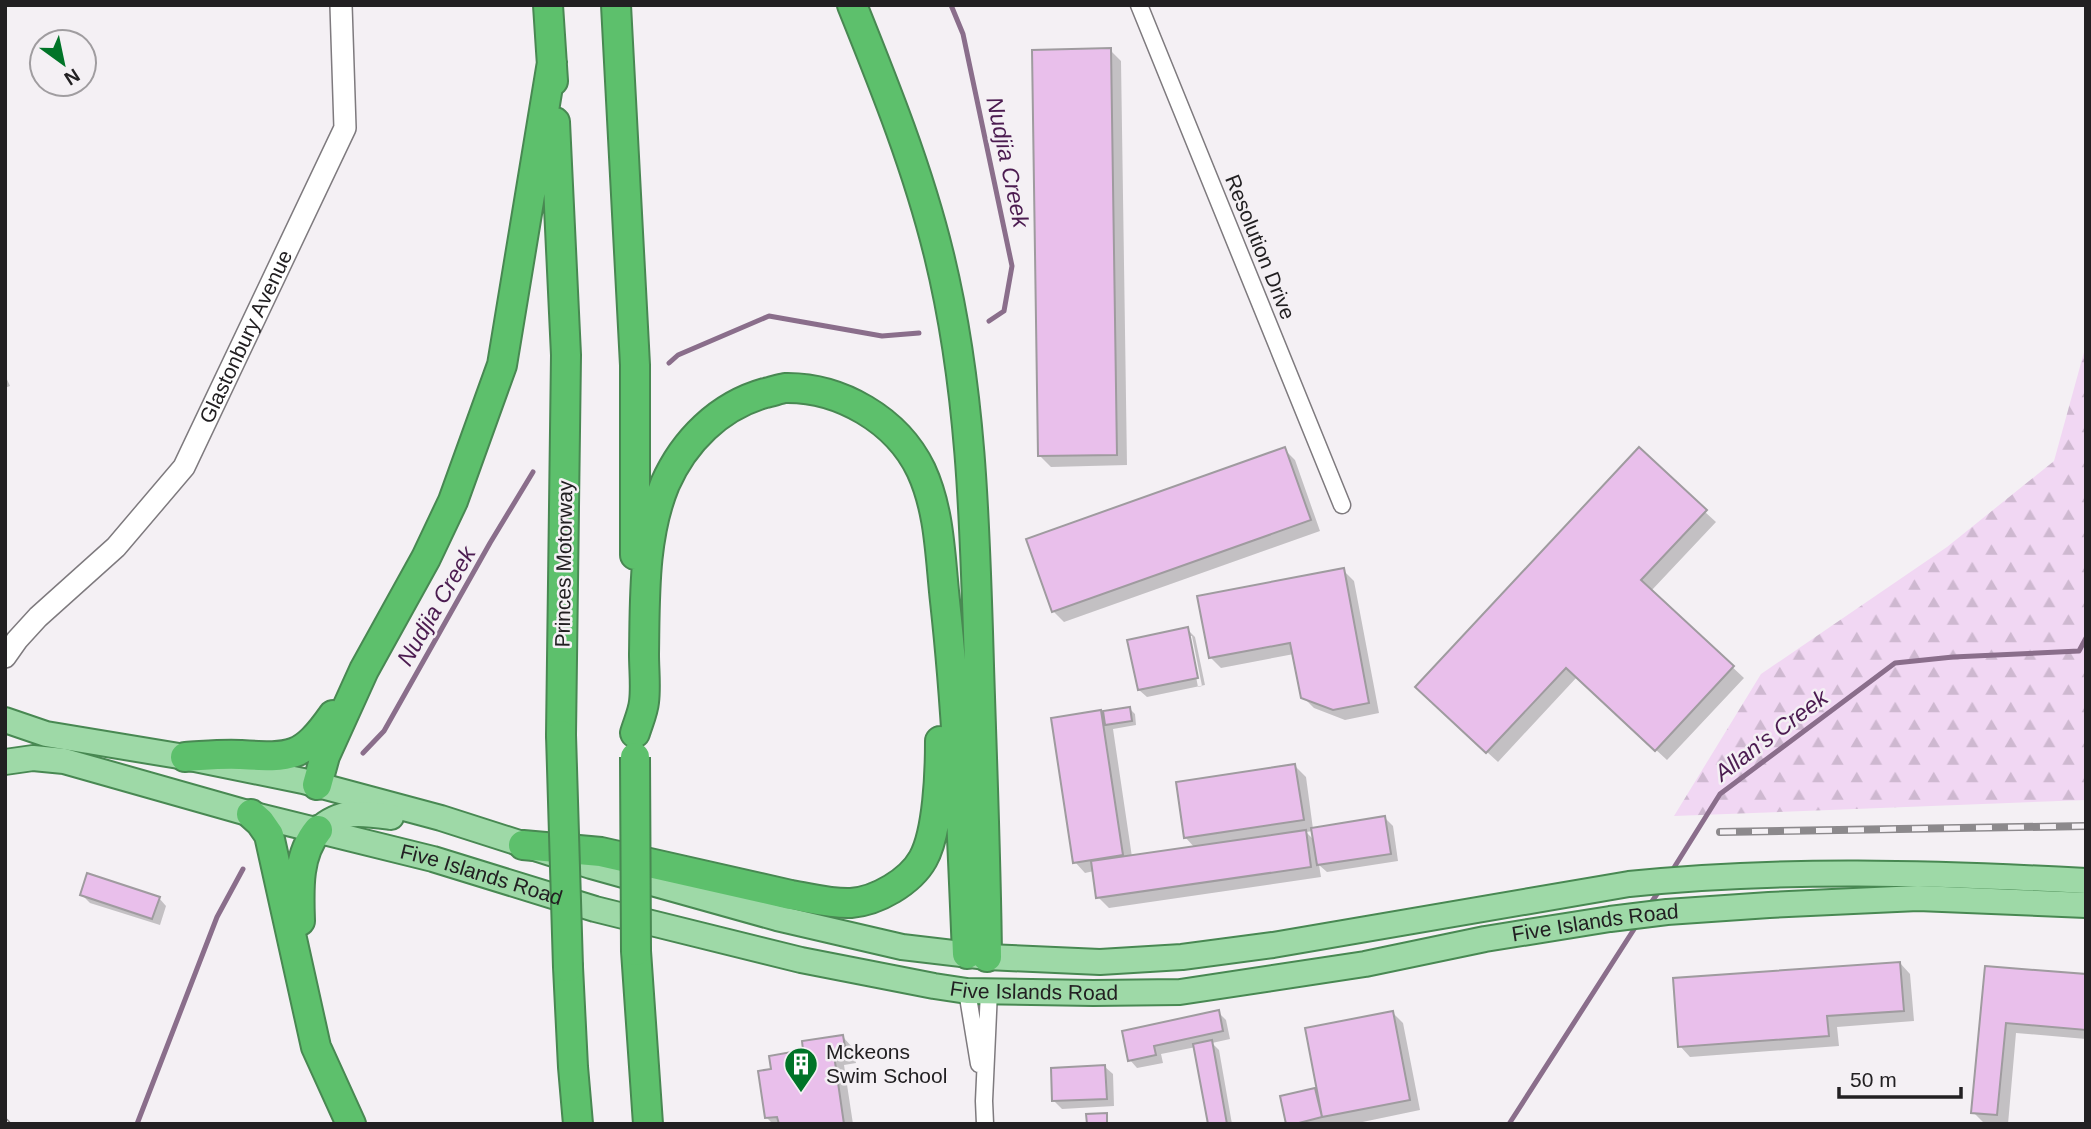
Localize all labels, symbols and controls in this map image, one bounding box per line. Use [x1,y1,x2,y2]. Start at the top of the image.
north arrow [28,28,98,98]
text: N [61,64,83,89]
water label: Nudjia Creek [981,94,1035,231]
street label: Resolution Drive [1221,171,1300,323]
street label: Glastonbury Avenue [195,246,296,427]
street label: Princes Motorway [551,480,576,648]
water label: Nudjia Creek [392,541,481,670]
water label: Allan's Creek [1708,683,1834,787]
street label: Five Islands Road [398,839,565,909]
street label: Five Islands Road [1510,899,1679,946]
street label: Five Islands Road [949,977,1118,1004]
place label: Mckeons Swim School [826,1040,947,1087]
building icon: Mckeons Swim School [782,1045,820,1094]
scale bar [1839,1056,1962,1100]
text: 50 m [1850,1068,1897,1091]

